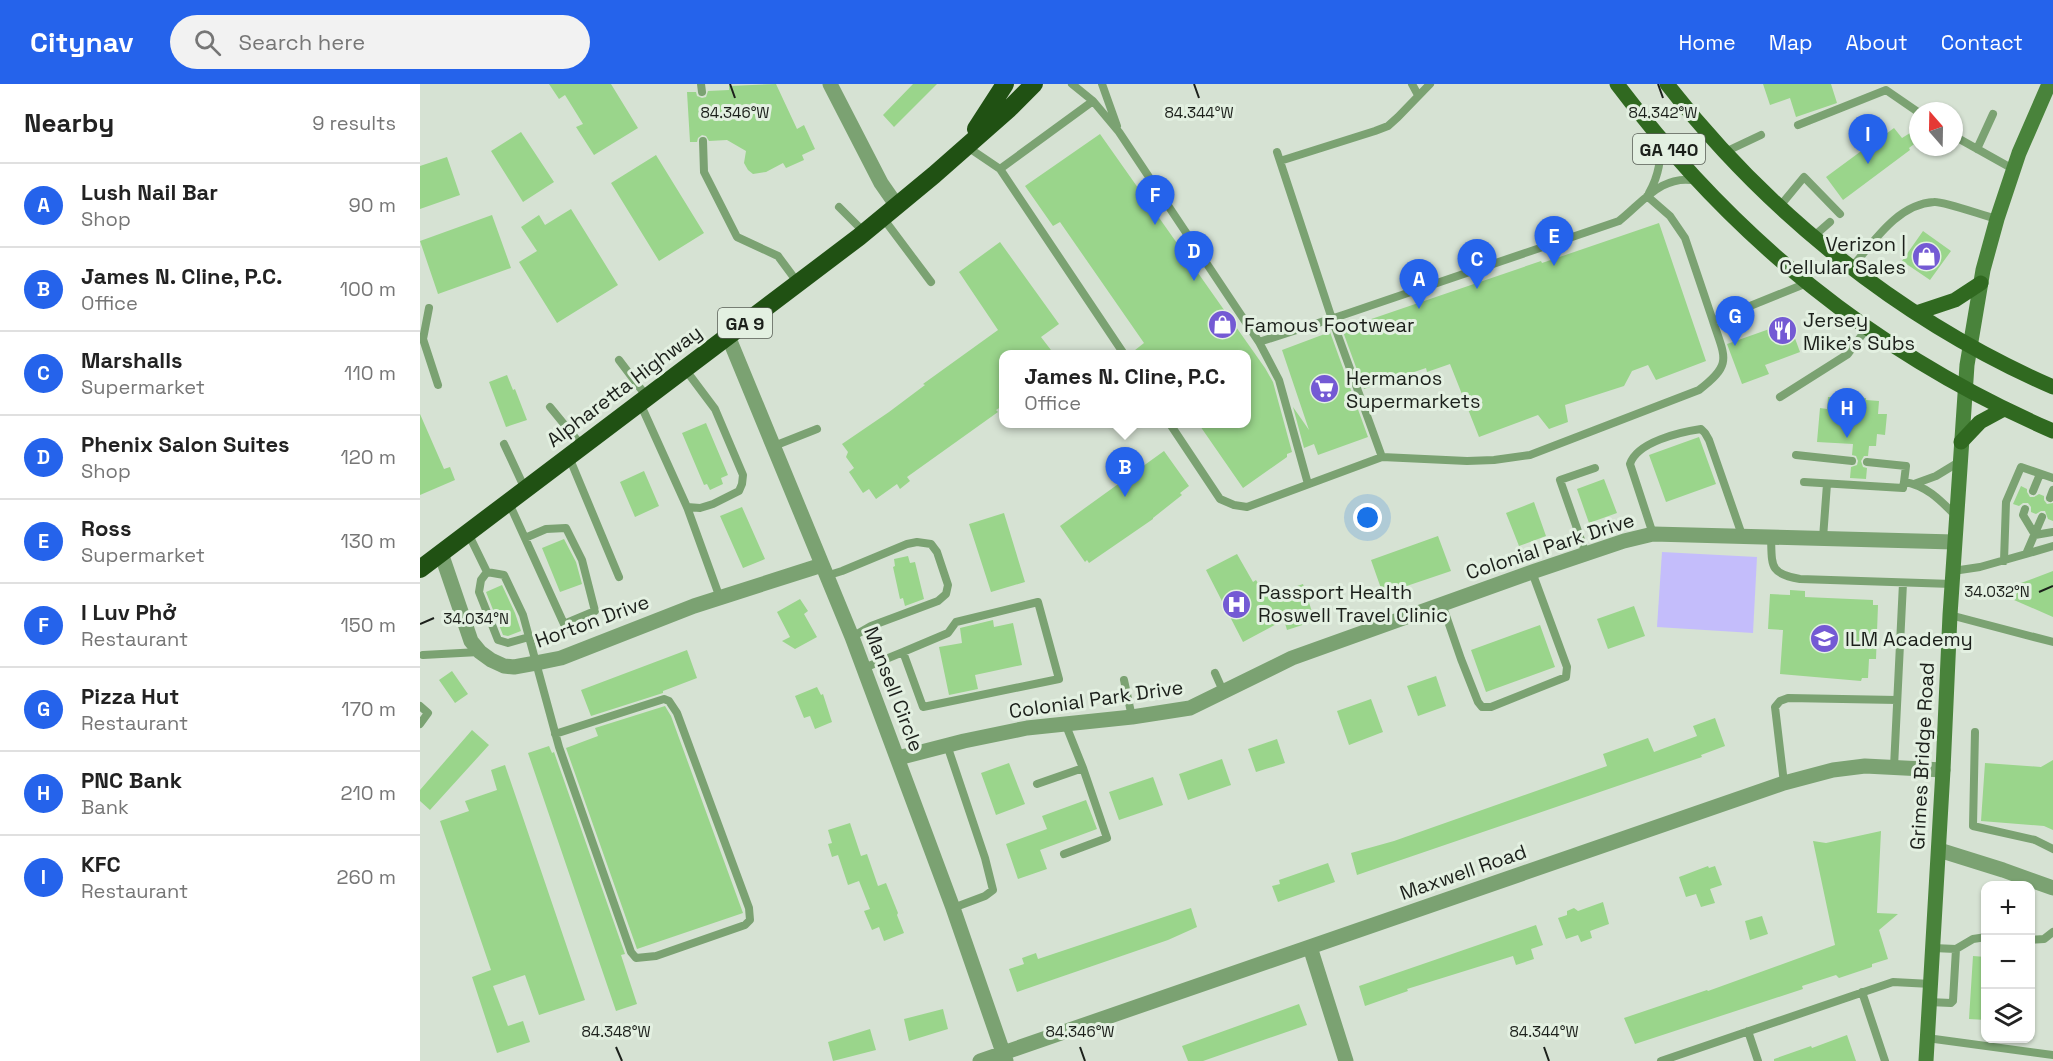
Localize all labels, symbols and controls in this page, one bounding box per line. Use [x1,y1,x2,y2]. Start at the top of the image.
search box [170,15,590,69]
text: Citynav [30,24,134,60]
icon: search [191,26,224,59]
text: Search here [239,28,365,56]
text: Home [1678,29,1736,56]
text: Map [1769,29,1813,56]
text: About [1846,29,1908,56]
text: Contact [1941,29,2023,56]
north arrow [1909,102,1963,156]
text: 84.346°W [701,103,769,122]
text: 84.344°W [1164,103,1234,122]
text: 84.342°W [1629,103,1697,122]
text: Nearby [24,106,114,140]
text: 9 results [312,110,396,136]
pin: I [1848,115,1888,164]
road number: GA 140 [1633,134,1705,164]
pin: F [1136,176,1174,225]
text: Lush Nail Bar [81,178,218,206]
text: A [37,192,50,218]
text: 90 m [349,192,396,218]
text: Shop [81,206,131,232]
pin: E [1534,216,1574,266]
place label: Verizon | Cellular Sales [1779,231,1906,280]
pin: D [1174,232,1214,281]
pin: C [1458,240,1496,289]
shop icon: Verizon | Cellular Sales [1911,240,1943,272]
pin: A [1400,260,1438,309]
text: James N. Cline, P.C. [81,262,283,290]
text: B [37,276,50,302]
text: 100 m [340,276,396,302]
text: Office [81,290,138,316]
pin: G [1716,296,1754,346]
place label: Jersey Mike's Subs [1803,307,1915,356]
road number: GA 9 [718,308,772,338]
shop icon: Famous Footwear [1207,309,1239,341]
place label: Famous Footwear [1244,312,1415,338]
restaurant icon: Jersey Mike's Subs [1766,315,1798,347]
street label: Alpharetta Highway [541,319,707,453]
text: Marshalls [81,346,183,374]
popup [999,350,1251,428]
text: C [37,360,50,386]
text: 110 m [344,360,396,386]
text: James N. Cline, P.C. [1024,362,1226,390]
place label: Hermanos Supermarkets [1346,365,1480,414]
supermarket icon: Hermanos Supermarkets [1309,373,1341,405]
text: Supermarket [81,374,205,400]
pin: H [1828,388,1866,438]
text: Office [1024,390,1081,416]
text: Phenix Salon Suites [81,430,290,458]
text: D [37,444,50,470]
text: 120 m [340,444,396,470]
pin: B [1106,448,1144,497]
text: Shop [81,458,131,484]
your location [1353,503,1382,532]
street label: Colonial Park Drive [1462,506,1638,586]
text: Ross [81,514,131,542]
text: E [38,528,49,554]
text: 130 m [340,528,396,554]
text: Supermarket [81,542,205,568]
place label: Passport Health Roswell Travel Clinic [1258,579,1448,628]
text: 34.032°N [1964,582,2030,601]
street label: Horton Drive [531,588,653,654]
hospital icon: Passport Health Roswell Travel Clinic [1221,588,1253,620]
text: I Luv Phở [81,598,176,626]
text: 34.034°N [443,609,509,628]
text: F [38,612,49,638]
text: 150 m [341,612,396,638]
street label: Mansell Circle [858,623,930,755]
school or university icon: ILM Academy [1808,623,1840,655]
text: Restaurant [81,626,188,652]
place label: ILM Academy [1845,626,1973,652]
street label: Grimes Bridge Road [1904,662,1940,850]
street label: Colonial Park Drive [1007,674,1185,724]
text: Pizza Hut [81,682,179,710]
text: G [37,696,50,722]
text: 170 m [341,696,396,722]
text: Restaurant [81,710,188,736]
text: PNC Bank [81,766,182,794]
text: H [37,780,50,806]
text: 210 m [340,780,396,806]
text: Bank [81,794,129,820]
street label: Maxwell Road [1396,838,1530,906]
text: KFC [81,850,121,878]
text: I [41,864,46,890]
text: 260 m [337,864,396,890]
text: Restaurant [81,878,188,904]
map controls [1981,881,2035,1043]
button: + [1981,881,2035,935]
button: − [1981,935,2035,989]
button: layers [1981,989,2035,1043]
text: 84.348°W [581,1022,651,1041]
text: 84.346°W [1046,1022,1114,1041]
text: 84.344°W [1509,1022,1579,1041]

